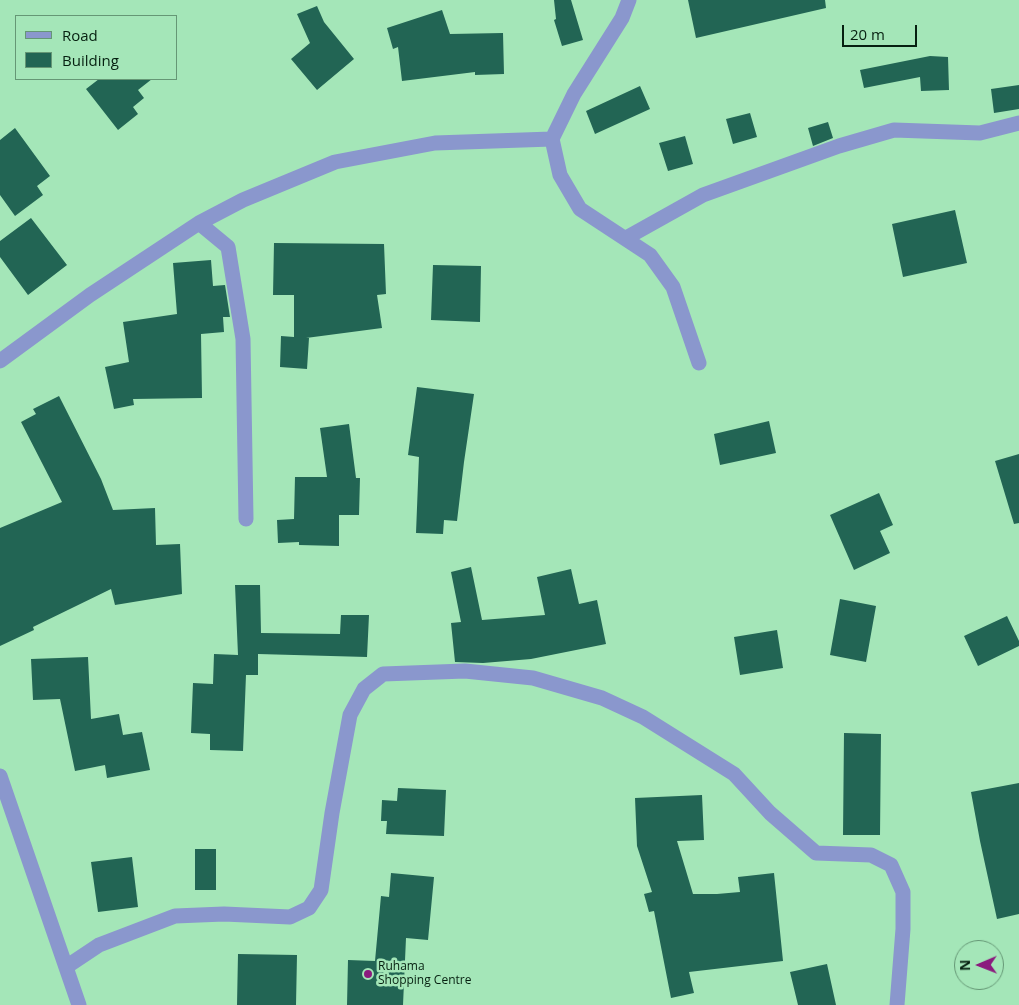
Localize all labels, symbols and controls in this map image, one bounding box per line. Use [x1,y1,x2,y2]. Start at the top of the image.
legend [15,15,178,80]
scale bar [844,15,919,47]
text: 20 m [850,24,885,44]
text: Road [62,25,98,45]
text: Building [62,50,119,70]
north arrow [954,940,1004,990]
text: N [955,959,974,971]
place label: Ruhama Shopping Centre [378,960,471,988]
marker: Ruhama Shopping Centre [362,968,374,980]

